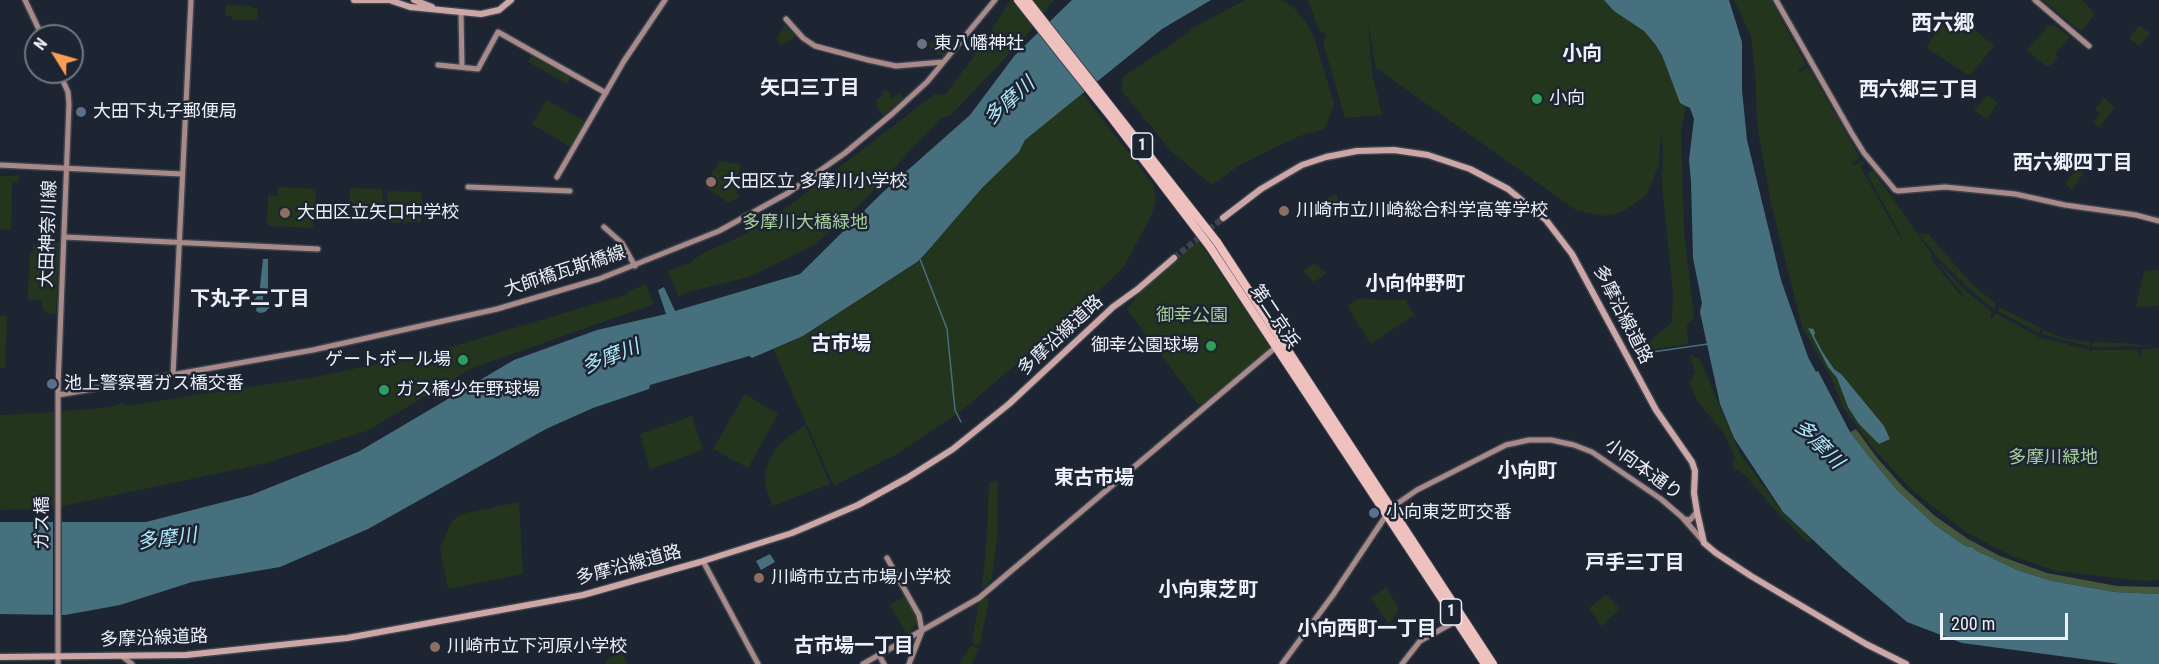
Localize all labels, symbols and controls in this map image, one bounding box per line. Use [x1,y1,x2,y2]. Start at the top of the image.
district label: 西六郷 [1912,12,1974,38]
north arrow [24,24,84,84]
place label: 東八幡神社 [934,33,1024,55]
text: N [30,34,51,54]
marker: 東八幡神社 [915,37,929,51]
district label: 小向 [1562,43,1602,67]
water label: 多摩川 [980,73,1040,131]
district label: 矢口三丁目 [760,77,860,101]
district label: 西六郷三丁目 [1859,79,1979,103]
place label: 小向 [1549,88,1585,110]
marker: 小向 [1530,92,1544,106]
place label: 大田下丸子郵便局 [93,101,237,123]
marker: 大田下丸子郵便局 [74,105,88,119]
road number: 1 [1132,133,1152,159]
district label: 西六郷四丁目 [2013,152,2133,176]
place label: 大田区立 多摩川小学校 [723,171,907,193]
marker: 大田区立 多摩川小学校 [704,175,718,189]
street label: 大田神奈川線 [36,180,62,288]
place label: 川崎市立川崎総合科学高等学校 [1296,200,1548,222]
place label: 大田区立矢口中学校 [297,202,459,224]
marker: 川崎市立川崎総合科学高等学校 [1277,204,1291,218]
marker: 大田区立矢口中学校 [278,206,292,220]
park label: 多摩川大橋緑地 [742,212,868,234]
street label: 大師橋瓦斯橋線 [502,242,628,302]
street label: 多摩沿線道路 [1588,262,1656,368]
district label: 小向仲野町 [1365,273,1465,297]
street label: 第二京浜 [1245,281,1303,353]
district label: 下丸子二丁目 [190,288,310,312]
street label: 多摩沿線道路 [1014,291,1108,381]
park label: 御幸公園 [1156,305,1228,327]
district label: 古市場 [811,333,871,357]
place label: 御幸公園球場 [1091,335,1199,357]
water label: 多摩川 [579,336,643,380]
marker: 御幸公園球場 [1204,339,1218,353]
place label: ゲートボール場 [325,349,451,371]
marker: ゲートボール場 [456,353,470,367]
place label: 池上警察署ガス橋交番 [64,373,244,395]
marker: 池上警察署ガス橋交番 [45,377,59,391]
place label: ガス橋少年野球場 [396,379,540,401]
marker: ガス橋少年野球場 [377,383,391,397]
water label: 多摩川 [1788,415,1848,475]
street label: 小向本通り [1600,435,1686,505]
park label: 多摩川緑地 [2008,447,2098,469]
district label: 小向町 [1497,460,1557,484]
district label: 東古市場 [1054,467,1134,491]
street label: ガス橋 [32,496,54,550]
place label: 小向東芝町交番 [1386,502,1512,524]
marker: 小向東芝町交番 [1367,506,1381,520]
water label: 多摩川 [136,524,198,556]
street label: 多摩沿線道路 [574,542,684,590]
district label: 戸手三丁目 [1585,552,1685,576]
place label: 川崎市立古市場小学校 [771,567,951,589]
marker: 川崎市立古市場小学校 [752,571,766,585]
district label: 小向東芝町 [1158,579,1258,603]
road number: 1 [1440,599,1462,625]
scale bar [1943,601,2070,639]
text: 200 m [1951,613,1995,634]
district label: 小向西町一丁目 [1297,618,1437,642]
street label: 多摩沿線道路 [100,626,208,652]
district label: 古市場一丁目 [794,635,914,659]
place label: 川崎市立下河原小学校 [447,636,627,658]
marker: 川崎市立下河原小学校 [428,640,442,654]

